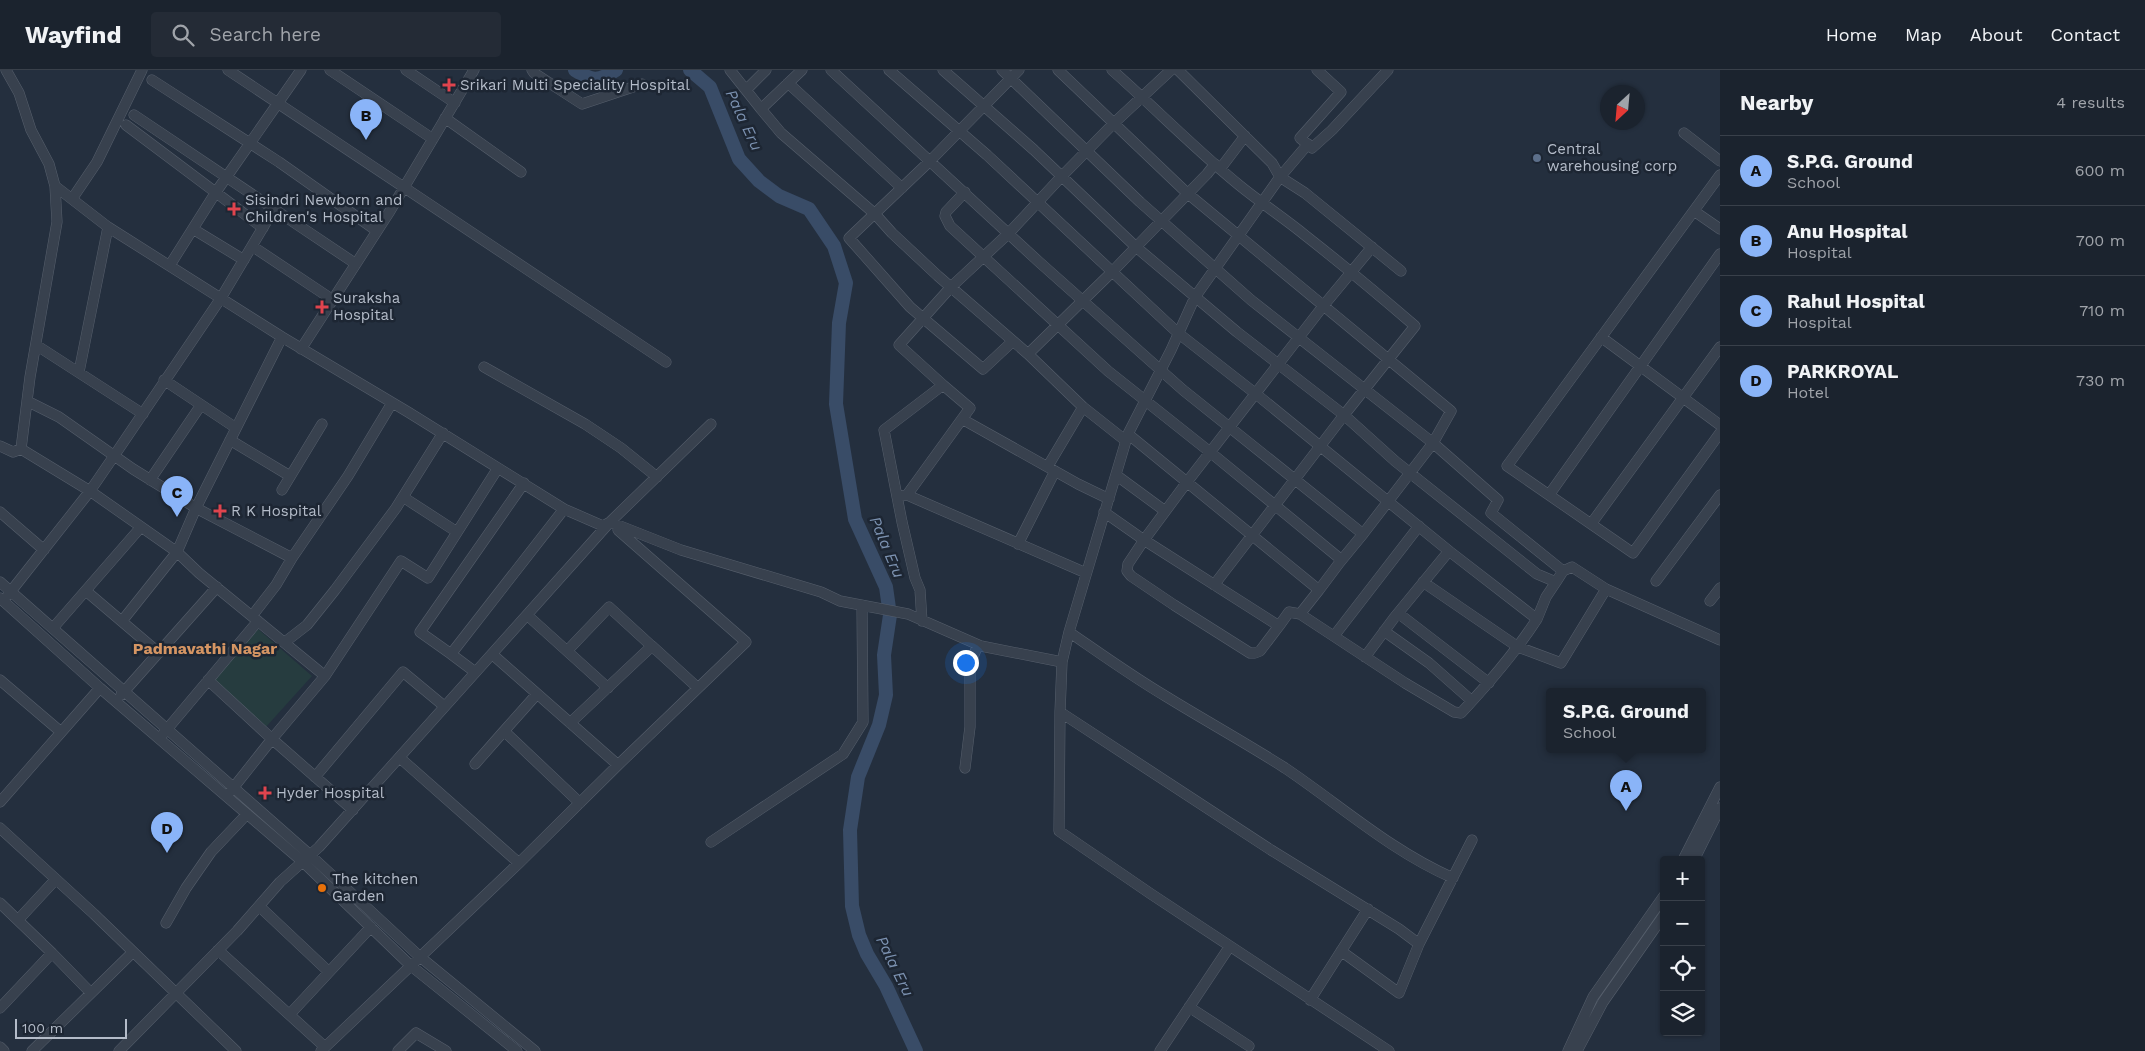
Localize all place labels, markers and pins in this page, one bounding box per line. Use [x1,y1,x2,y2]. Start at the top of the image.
place label: Srikari Multi Speciality Hospital [460,76,690,94]
marker: Srikari Multi Speciality Hospital [442,78,456,92]
pin: B [350,99,382,140]
place label: Central warehousing corp [1547,140,1677,175]
marker: Central warehousing corp [1531,152,1543,164]
place label: Sisindri Newborn and Children's Hospital [245,191,402,226]
marker: Sisindri Newborn and Children's Hospital [227,202,241,216]
place label: Suraksha Hospital [333,289,401,324]
marker: Suraksha Hospital [315,300,329,314]
pin: C [161,476,193,517]
place label: R K Hospital [231,502,322,520]
marker: R K Hospital [213,504,227,518]
pin: A [1610,770,1642,811]
place label: Hyder Hospital [276,784,385,802]
marker: Hyder Hospital [258,786,272,800]
pin: D [151,812,183,853]
place label: The kitchen Garden [332,870,418,905]
marker: The kitchen Garden [316,882,328,894]

